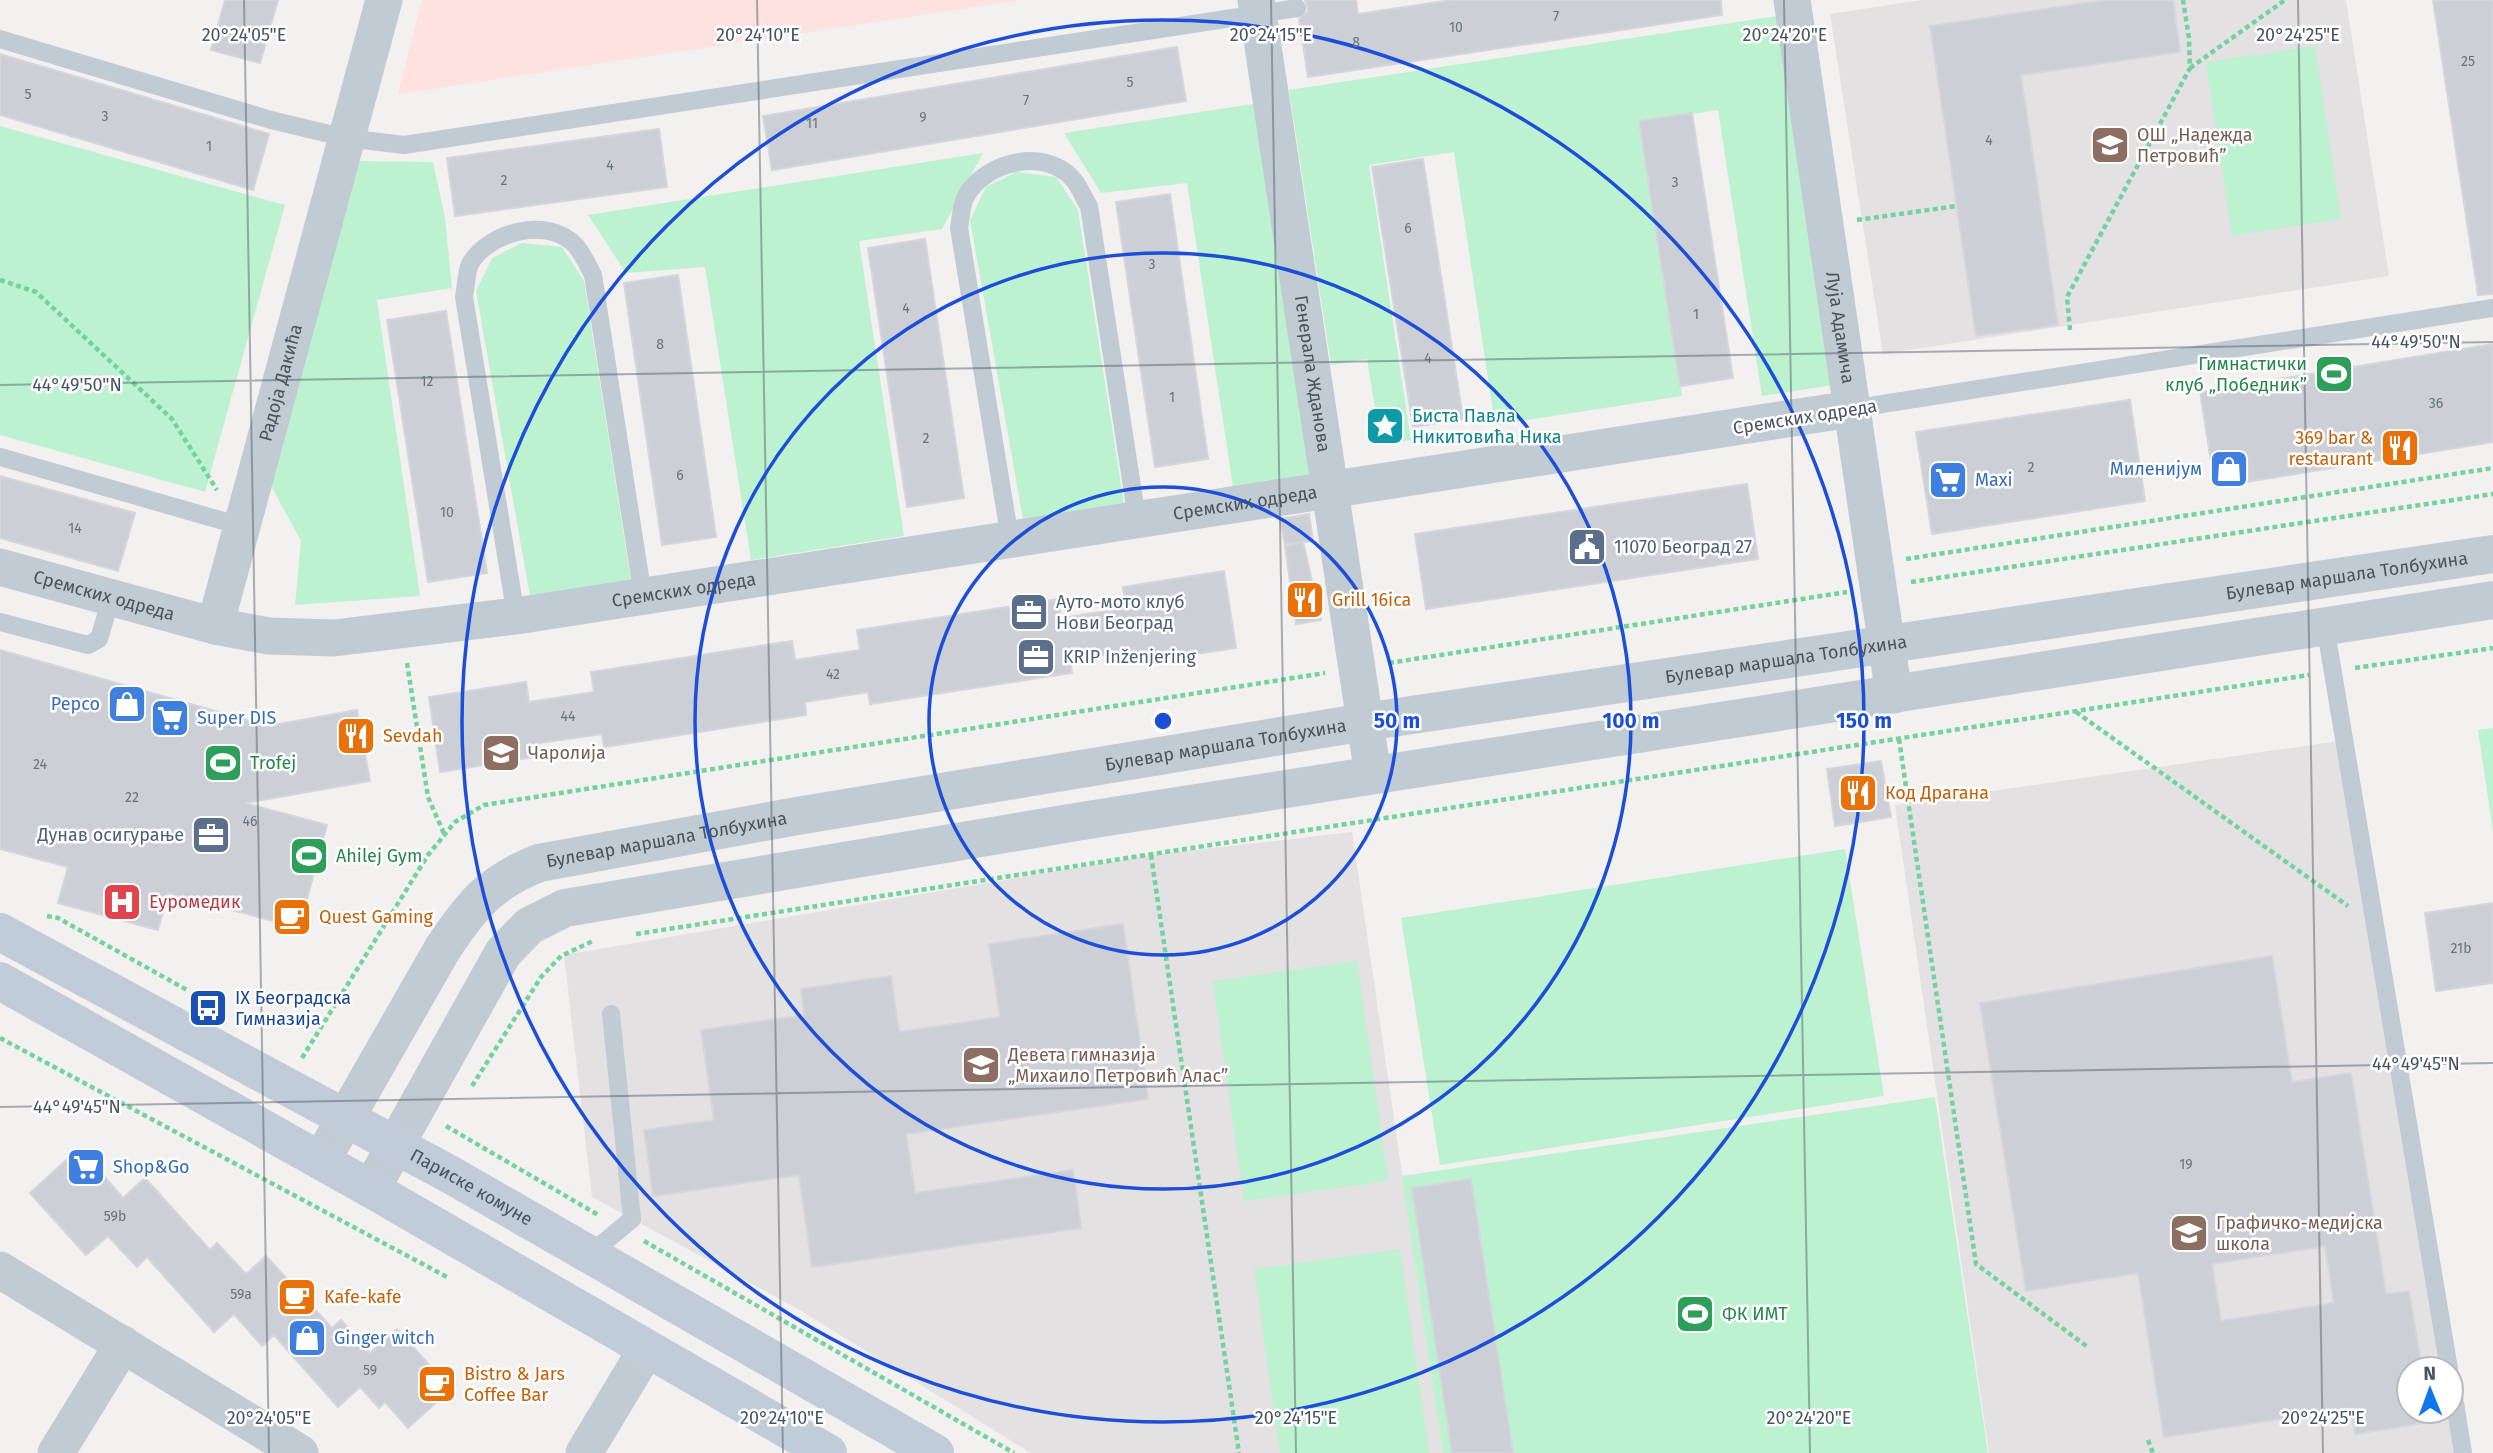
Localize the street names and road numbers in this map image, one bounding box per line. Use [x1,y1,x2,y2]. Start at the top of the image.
street label: Луја Адамича [1821,270,1859,385]
street label: Генерала Жданова [1290,294,1335,454]
street label: Радоја Дакића [254,322,307,444]
street label: Сремских одреда [1731,395,1879,439]
street label: Сремских одреда [1171,481,1319,525]
street label: Булевар маршала Толбухина [2224,547,2469,605]
street label: Сремских одреда [31,566,177,625]
street label: Сремских одреда [610,568,757,612]
street label: Булевар маршала Толбухина [1664,630,1909,688]
street label: Булевар маршала Толбухина [1103,714,1348,776]
street label: Булевар маршала Толбухина [544,807,789,872]
street label: Париске комуне [406,1144,536,1230]

